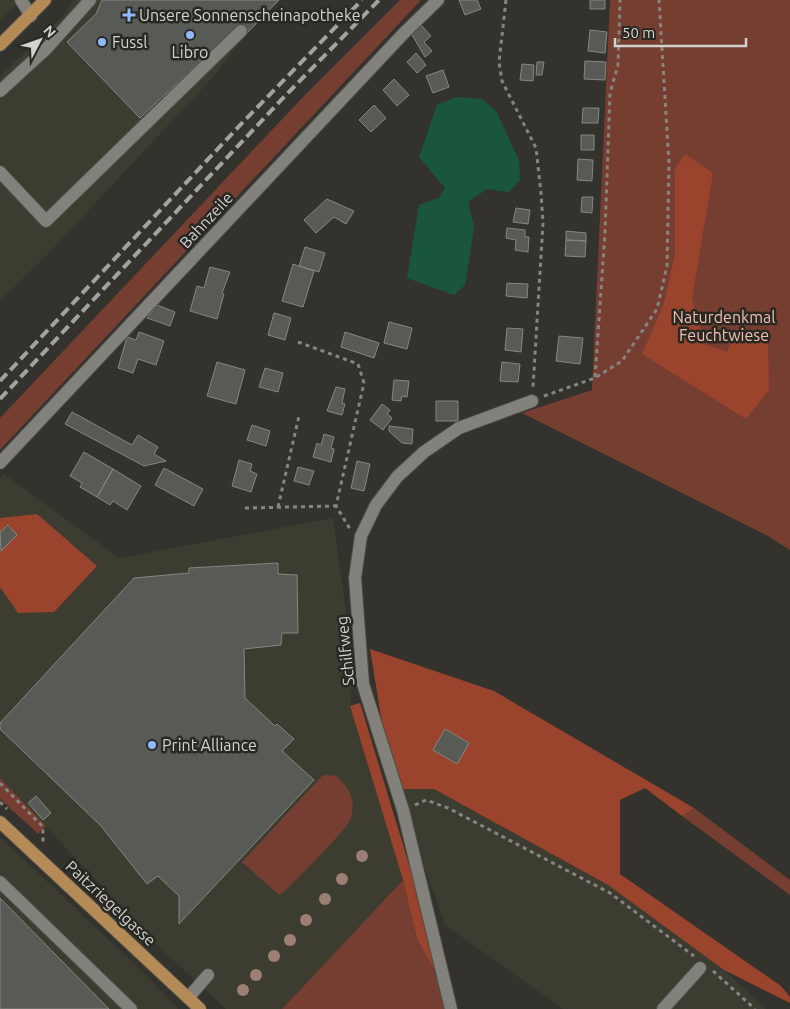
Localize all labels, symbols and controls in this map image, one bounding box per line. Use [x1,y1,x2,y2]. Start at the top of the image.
place label: Unsere Sonnenscheinapotheke [139,6,361,24]
marker: Unsere Sonnenscheinapotheke [123,9,135,21]
north arrow [15,15,65,65]
scale bar [615,15,746,47]
text: N [40,22,59,41]
text: 50 m [622,24,655,41]
marker: Libro [184,29,196,41]
place label: Fussl [112,33,147,51]
marker: Fussl [96,36,108,48]
place label: Libro [172,43,208,61]
street label: Bahnzeile [176,188,236,252]
park label: Naturdenkmal Feuchtwiese [673,308,775,344]
street label: Schilfweg [332,615,358,687]
place label: Print Alliance [162,736,257,754]
marker: Print Alliance [146,739,158,751]
street label: Paitzriegelgasse [62,857,160,949]

